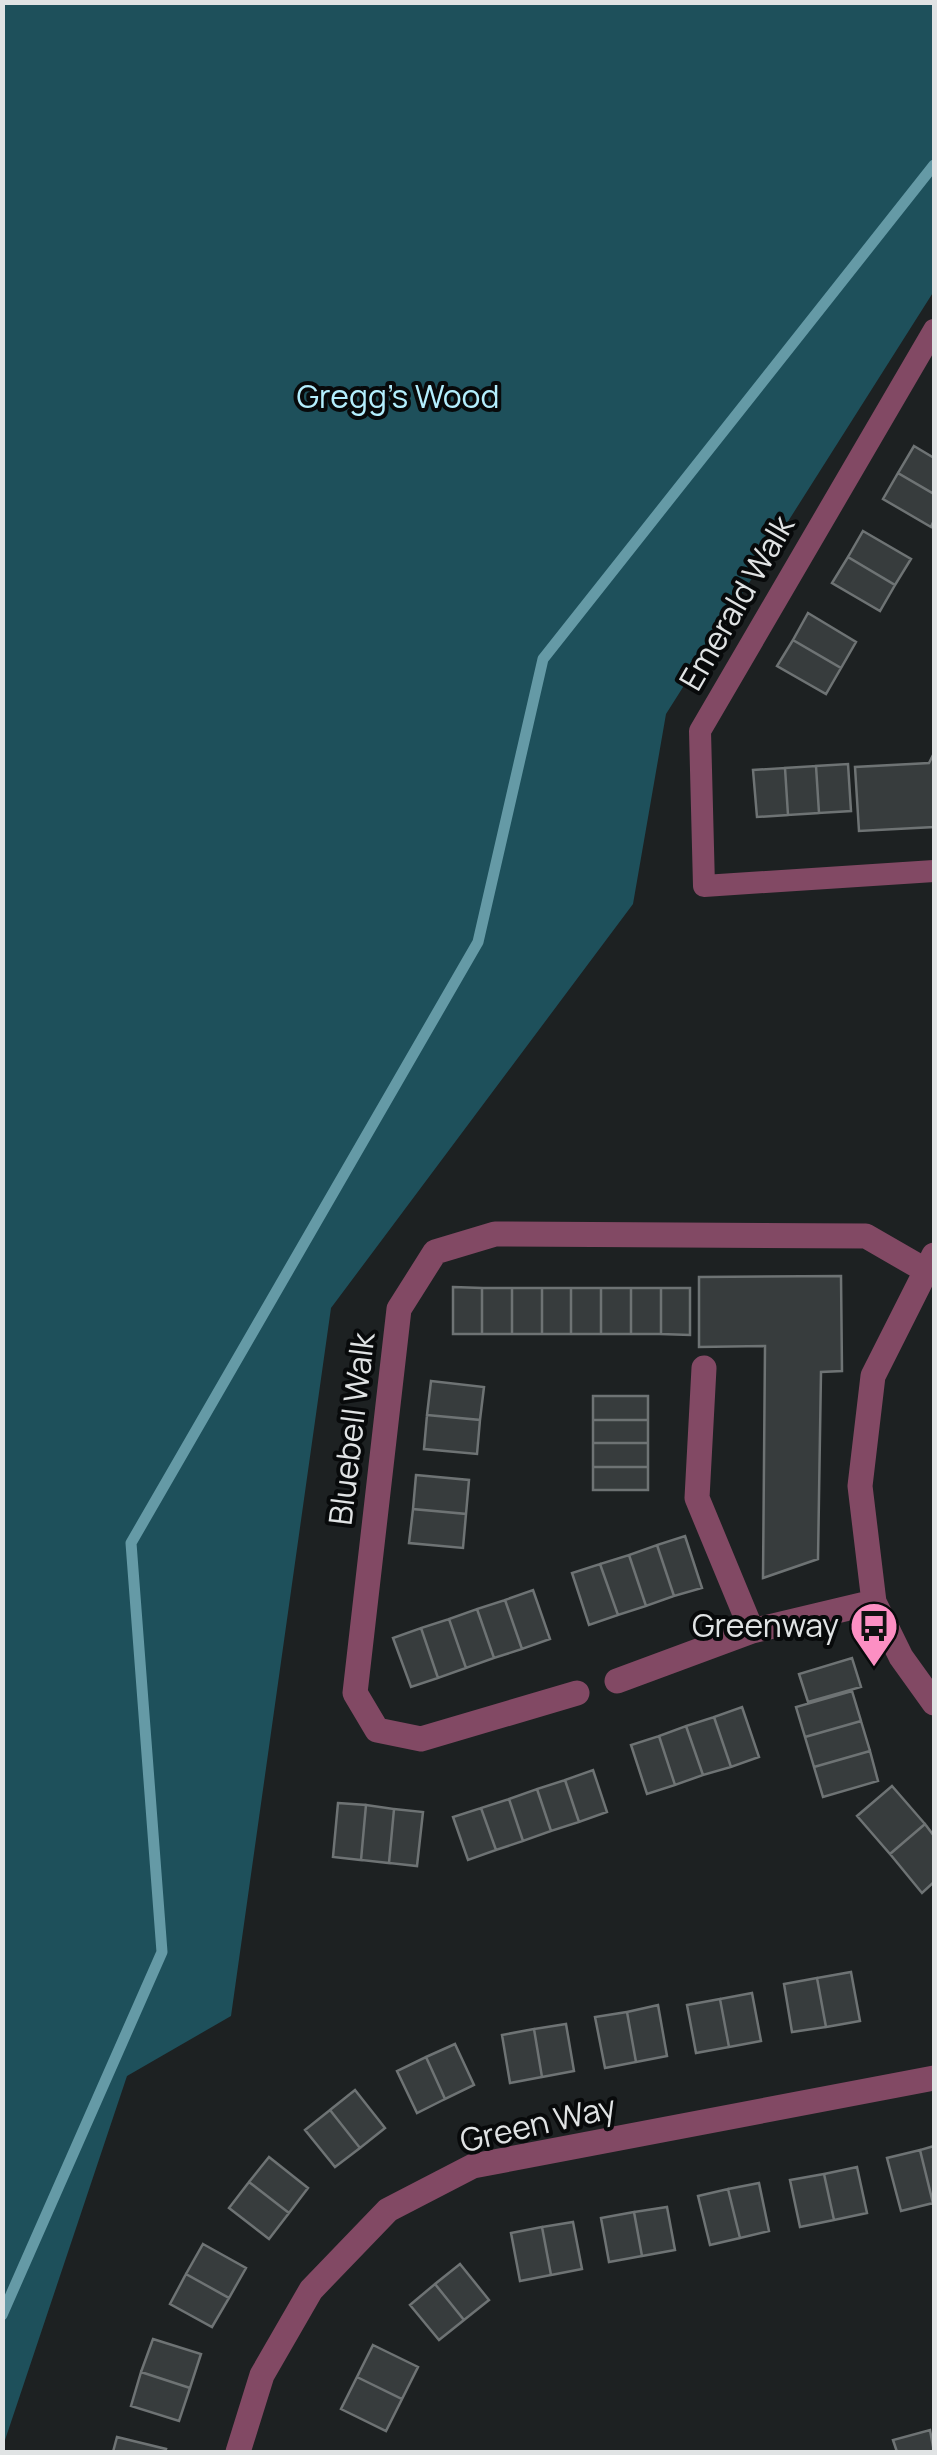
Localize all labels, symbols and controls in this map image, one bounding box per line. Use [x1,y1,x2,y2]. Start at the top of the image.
park label: Gregg's Wood [297,374,499,418]
street label: Emerald Walk [668,506,805,698]
street label: Bluebell Walk [317,1329,385,1528]
bus stop icon: Greenway [848,1600,900,1668]
place label: Greenway [692,1603,839,1647]
street label: Green Way [456,2084,620,2162]

